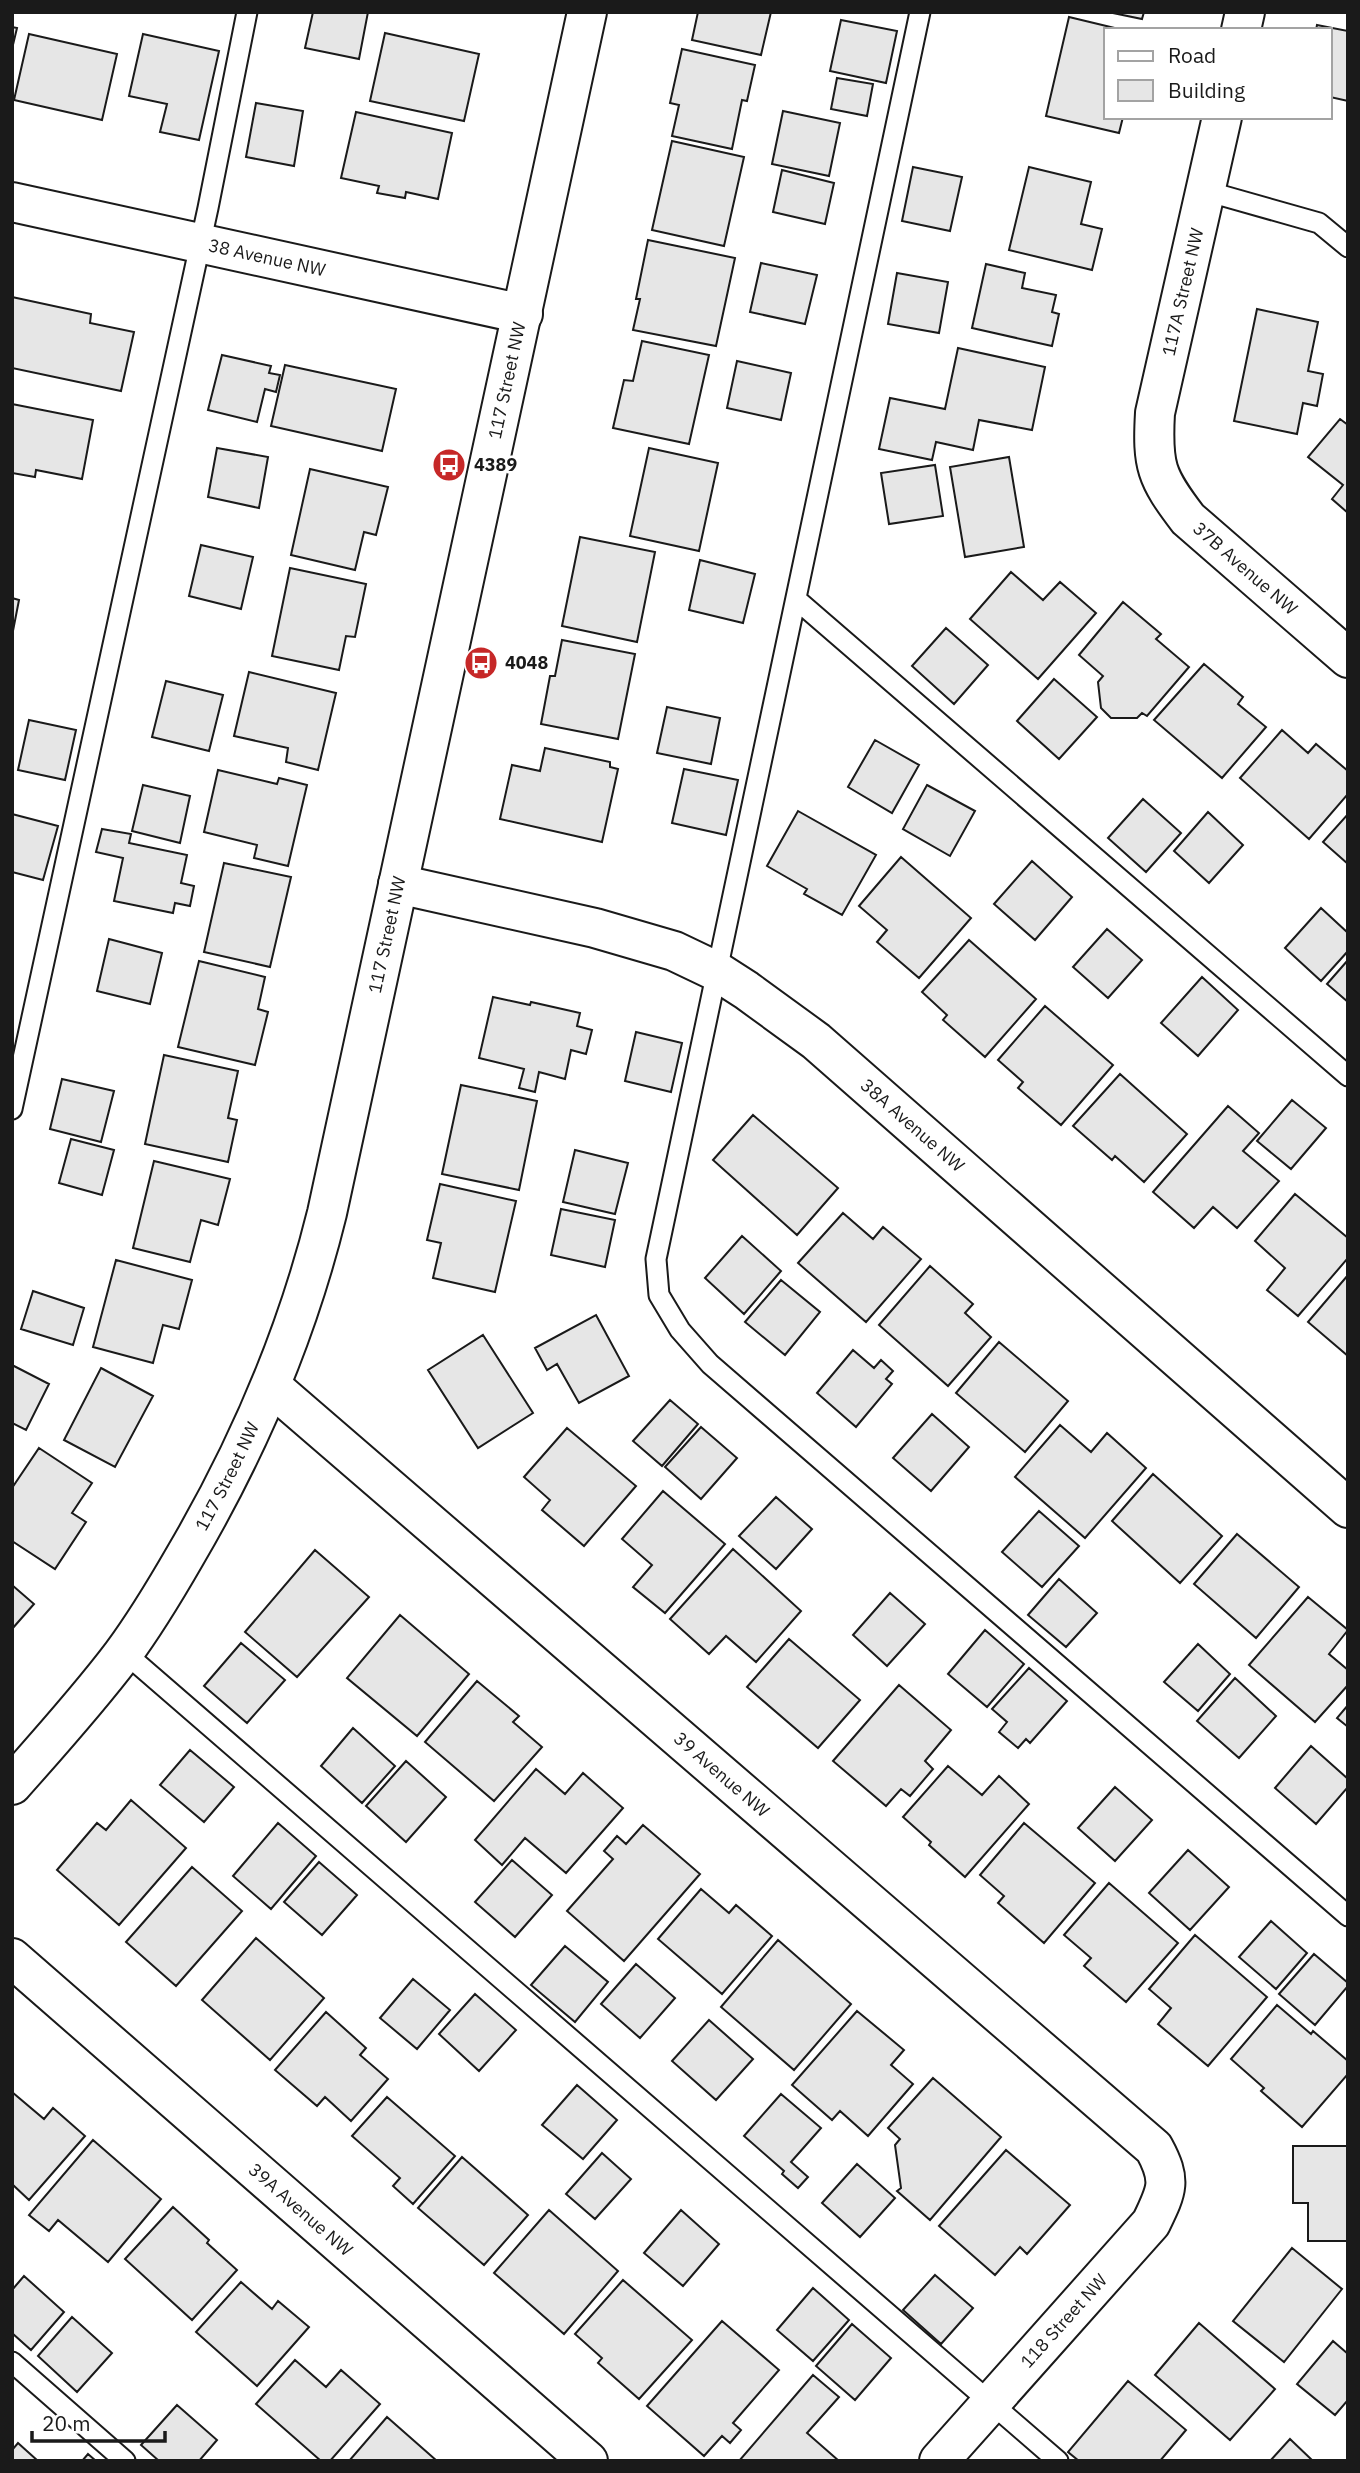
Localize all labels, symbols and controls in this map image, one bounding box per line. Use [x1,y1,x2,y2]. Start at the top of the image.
legend [1104,28,1332,119]
text: Road [1168,41,1216,69]
text: Building [1168,76,1245,104]
street label: 117A Street NW [1157,226,1208,358]
street label: 38 Avenue NW [206,233,328,281]
street label: 117 Street NW [483,320,531,441]
bus stop icon: 4389 [430,446,468,484]
place label: 4389 [474,453,517,476]
street label: 37B Avenue NW [1188,517,1302,620]
bus stop icon: 4048 [462,644,500,682]
place label: 4048 [505,651,548,674]
street label: 117 Street NW [363,874,411,995]
street label: 38A Avenue NW [856,1073,969,1177]
street label: 117 Street NW [190,1418,264,1535]
street label: 39 Avenue NW [669,1727,774,1822]
street label: 39A Avenue NW [244,2158,358,2261]
street label: 118 Street NW [1015,2269,1112,2373]
scale bar [32,2400,164,2444]
text: 20 m [42,2409,91,2437]

